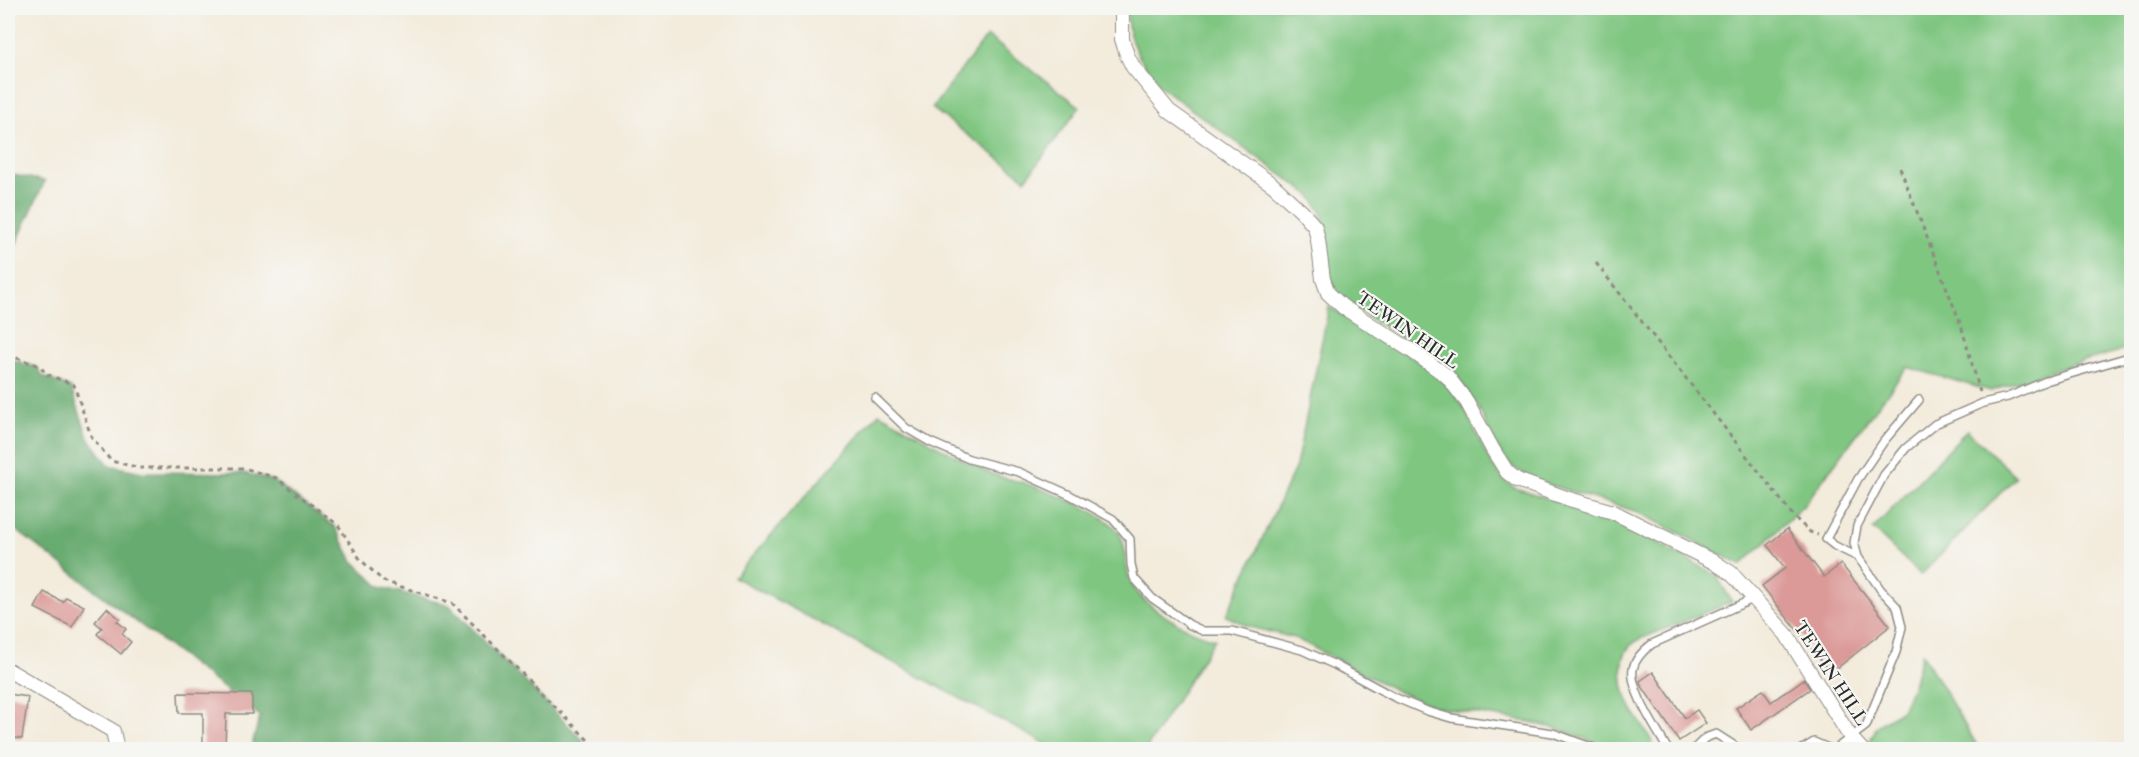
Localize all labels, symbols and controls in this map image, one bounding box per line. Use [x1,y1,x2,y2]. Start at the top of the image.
street label: TEWIN HILL [1352,287,1463,374]
street label: TEWIN HILL [1788,617,1873,730]

